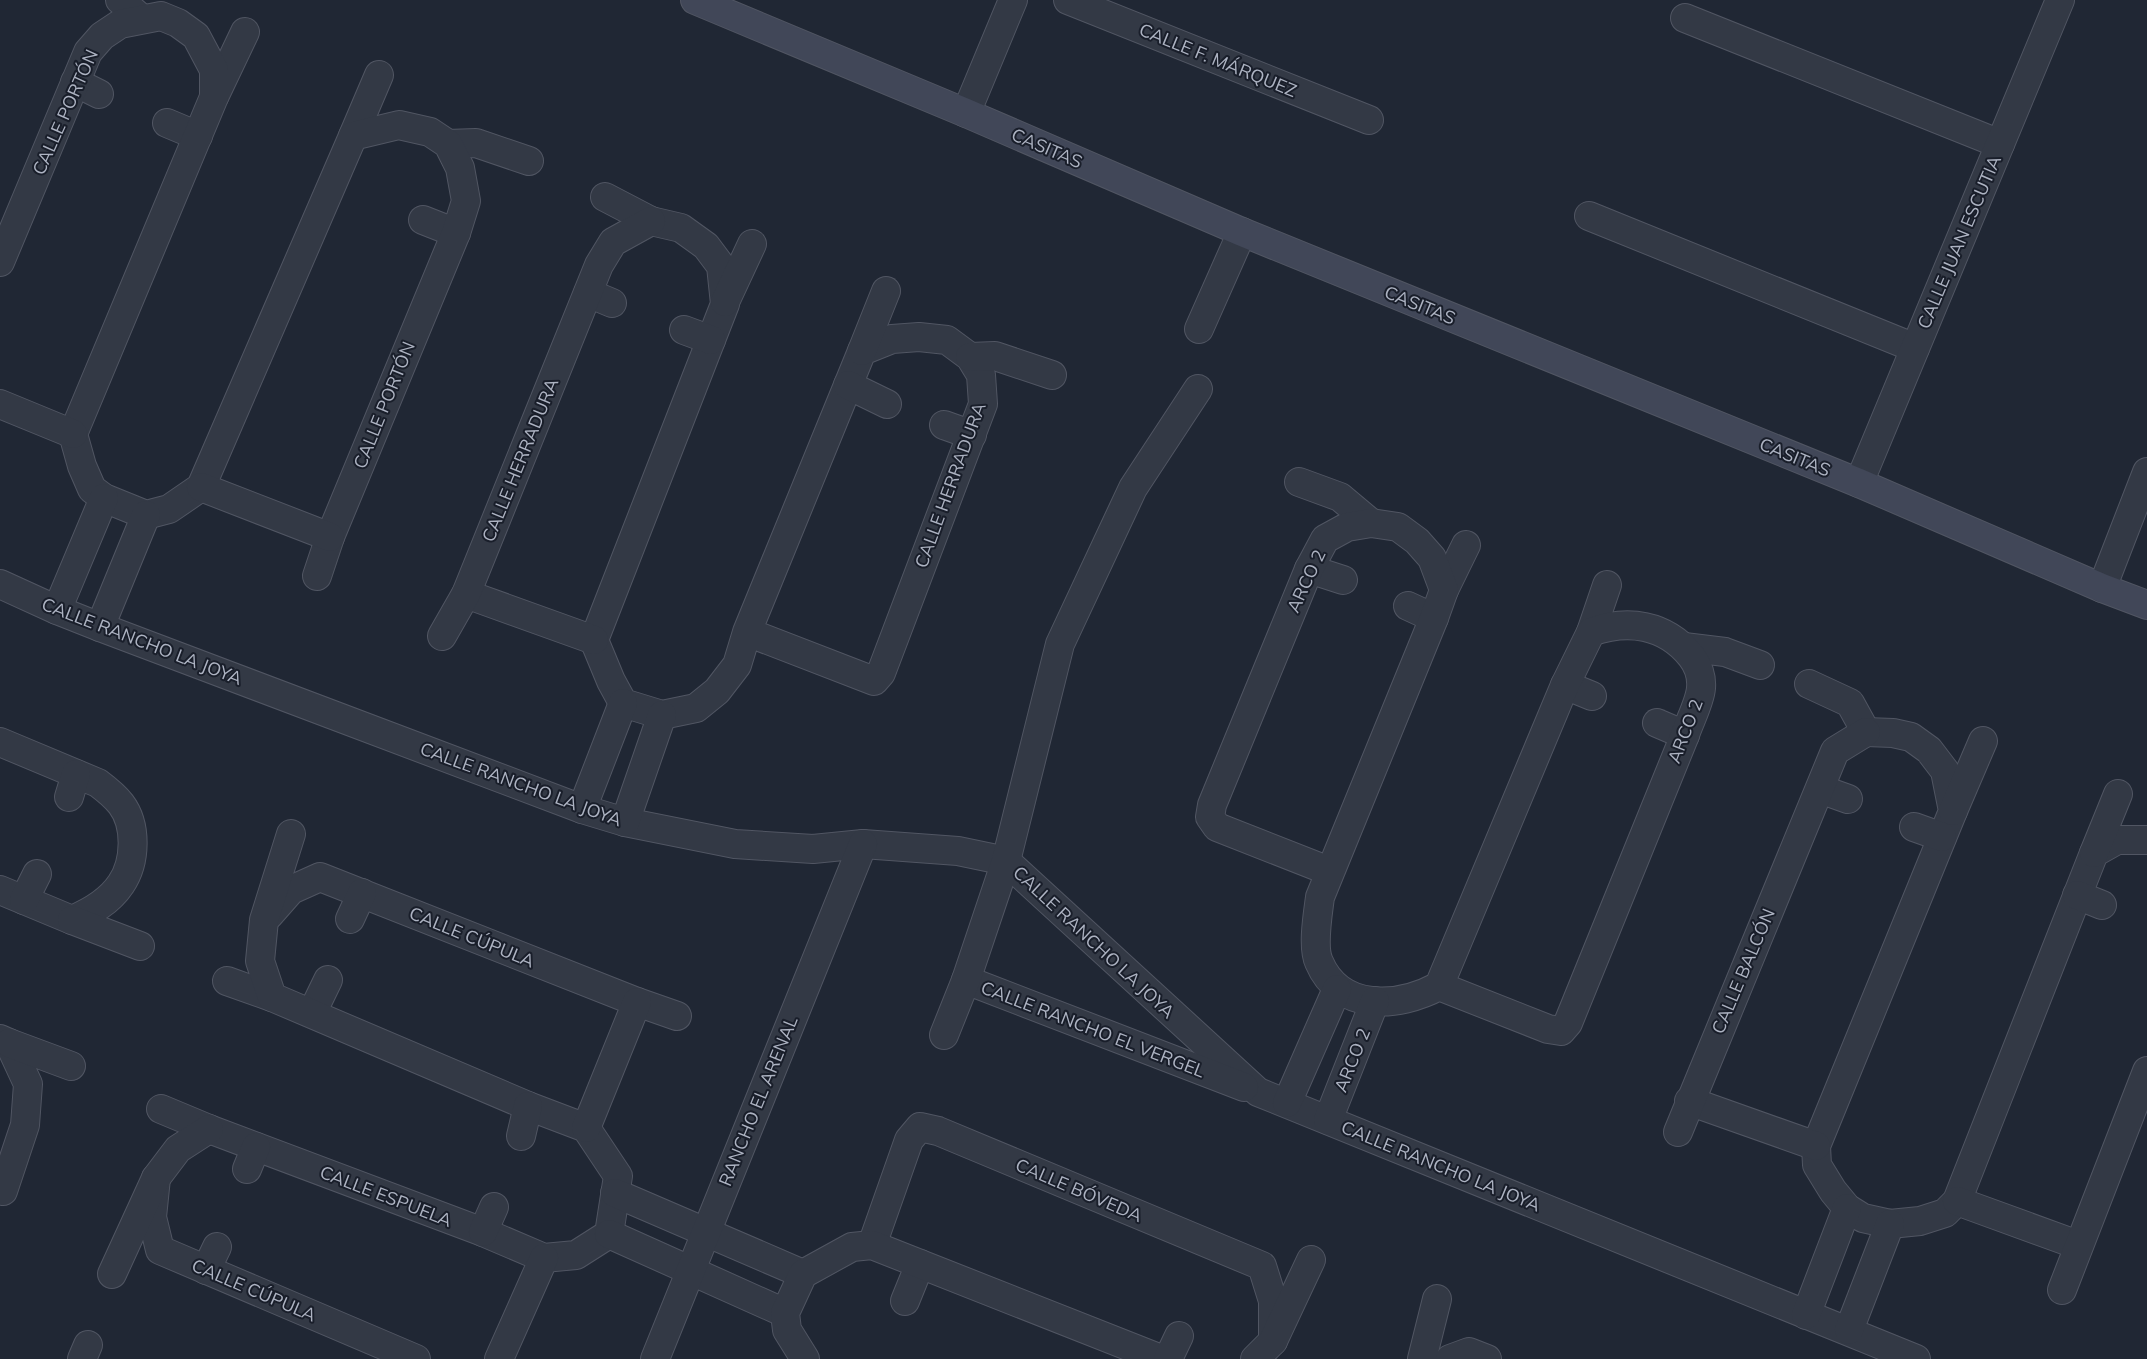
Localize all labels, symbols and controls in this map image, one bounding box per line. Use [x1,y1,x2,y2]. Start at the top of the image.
street label: CALLE F. MÁRQUEZ [1136,18,1300,102]
street label: CALLE PORTÓN [27,46,103,178]
street label: CASITAS [1008,123,1086,173]
street label: CALLE JUAN ESCUTIA [1912,152,2006,332]
street label: CASITAS [1381,280,1459,330]
street label: CALLE PORTÓN [348,338,420,472]
street label: CALLE HERRADURA [477,375,563,545]
street label: CALLE HERRADURA [909,399,991,571]
street label: CASITAS [1756,432,1834,482]
street label: ARCO 2 [1281,546,1331,616]
street label: CALLE RANCHO LA JOYA [38,592,246,690]
street label: ARCO 2 [1662,696,1708,766]
street label: CALLE RANCHO LA JOYA [417,737,625,831]
street label: CALLE RANCHO LA JOYA [1008,861,1180,1023]
street label: CALLE CÚPULA [406,901,538,973]
street label: CALLE BALCÓN [1706,905,1780,1037]
street label: CALLE RANCHO EL VERGEL [978,976,1208,1082]
street label: RANCHO EL ARENAL [713,1012,803,1189]
street label: ARCO 2 [1329,1025,1375,1095]
street label: CALLE RANCHO LA JOYA [1338,1115,1544,1217]
street label: CALLE BÓVEDA [1012,1153,1146,1227]
street label: CALLE ESPUELA [317,1160,455,1232]
street label: CALLE CÚPULA [188,1253,320,1327]

